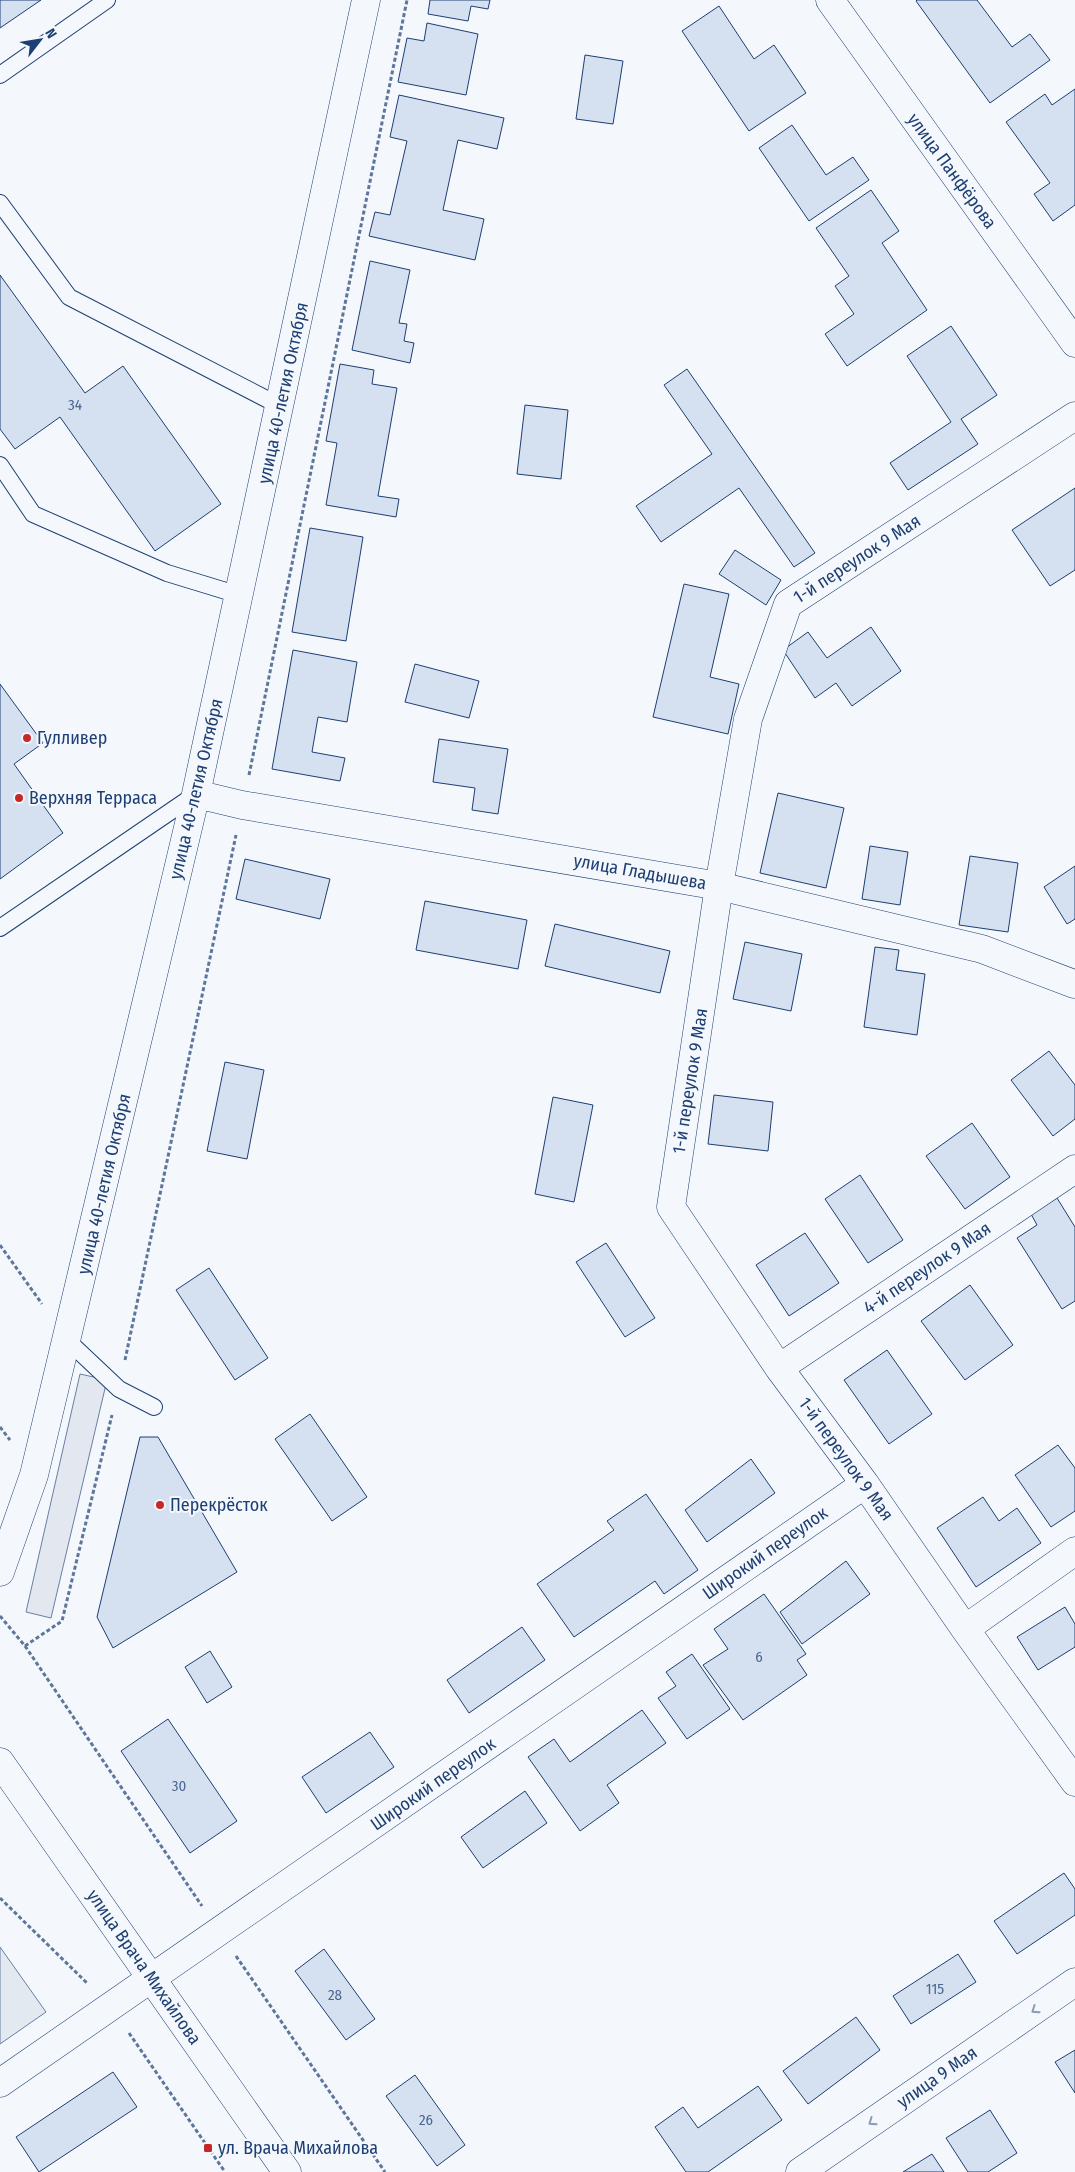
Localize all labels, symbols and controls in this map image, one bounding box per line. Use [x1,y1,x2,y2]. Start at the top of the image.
north arrow [15,15,65,65]
text: N [41,26,60,42]
street label: улица Панфёрова [903,109,1001,233]
street label: улица 40-летия Октября [253,300,313,486]
house number: 34 [68,396,82,414]
street label: 1-й переулок 9 Мая [789,510,925,608]
street label: улица 40-летия Октября [164,696,228,882]
place label: Гулливер [37,727,107,749]
marker: Гулливер [21,732,33,744]
place label: Верхняя Терраса [29,787,157,809]
marker: Верхняя Терраса [13,792,25,804]
street label: улица Гладышева [572,850,708,895]
street label: 1-й переулок 9 Мая [668,1007,712,1155]
street label: улица 40-летия Октября [72,1091,136,1277]
street label: 4-й переулок 9 Мая [859,1217,995,1319]
street label: 1-й переулок 9 Мая [794,1393,898,1525]
place label: Перекрёсток [170,1494,268,1516]
marker: Перекрёсток [154,1499,166,1511]
street label: Широкий переулок [698,1501,832,1604]
house number: 6 [755,1648,763,1666]
street label: Широкий переулок [366,1732,500,1835]
house number: 30 [172,1777,186,1795]
street label: улица Врача Михайлова [82,1885,206,2049]
house number: 115 [926,1980,944,1998]
house number: 28 [328,1986,342,2004]
one-way arrow [1031,2004,1041,2013]
street label: улица 9 Мая [893,2041,981,2113]
house number: 26 [419,2111,433,2129]
one-way arrow [868,2116,878,2125]
place label: ул. Врача Михайлова [218,2137,378,2159]
marker: ул. Врача Михайлова [202,2142,214,2154]

